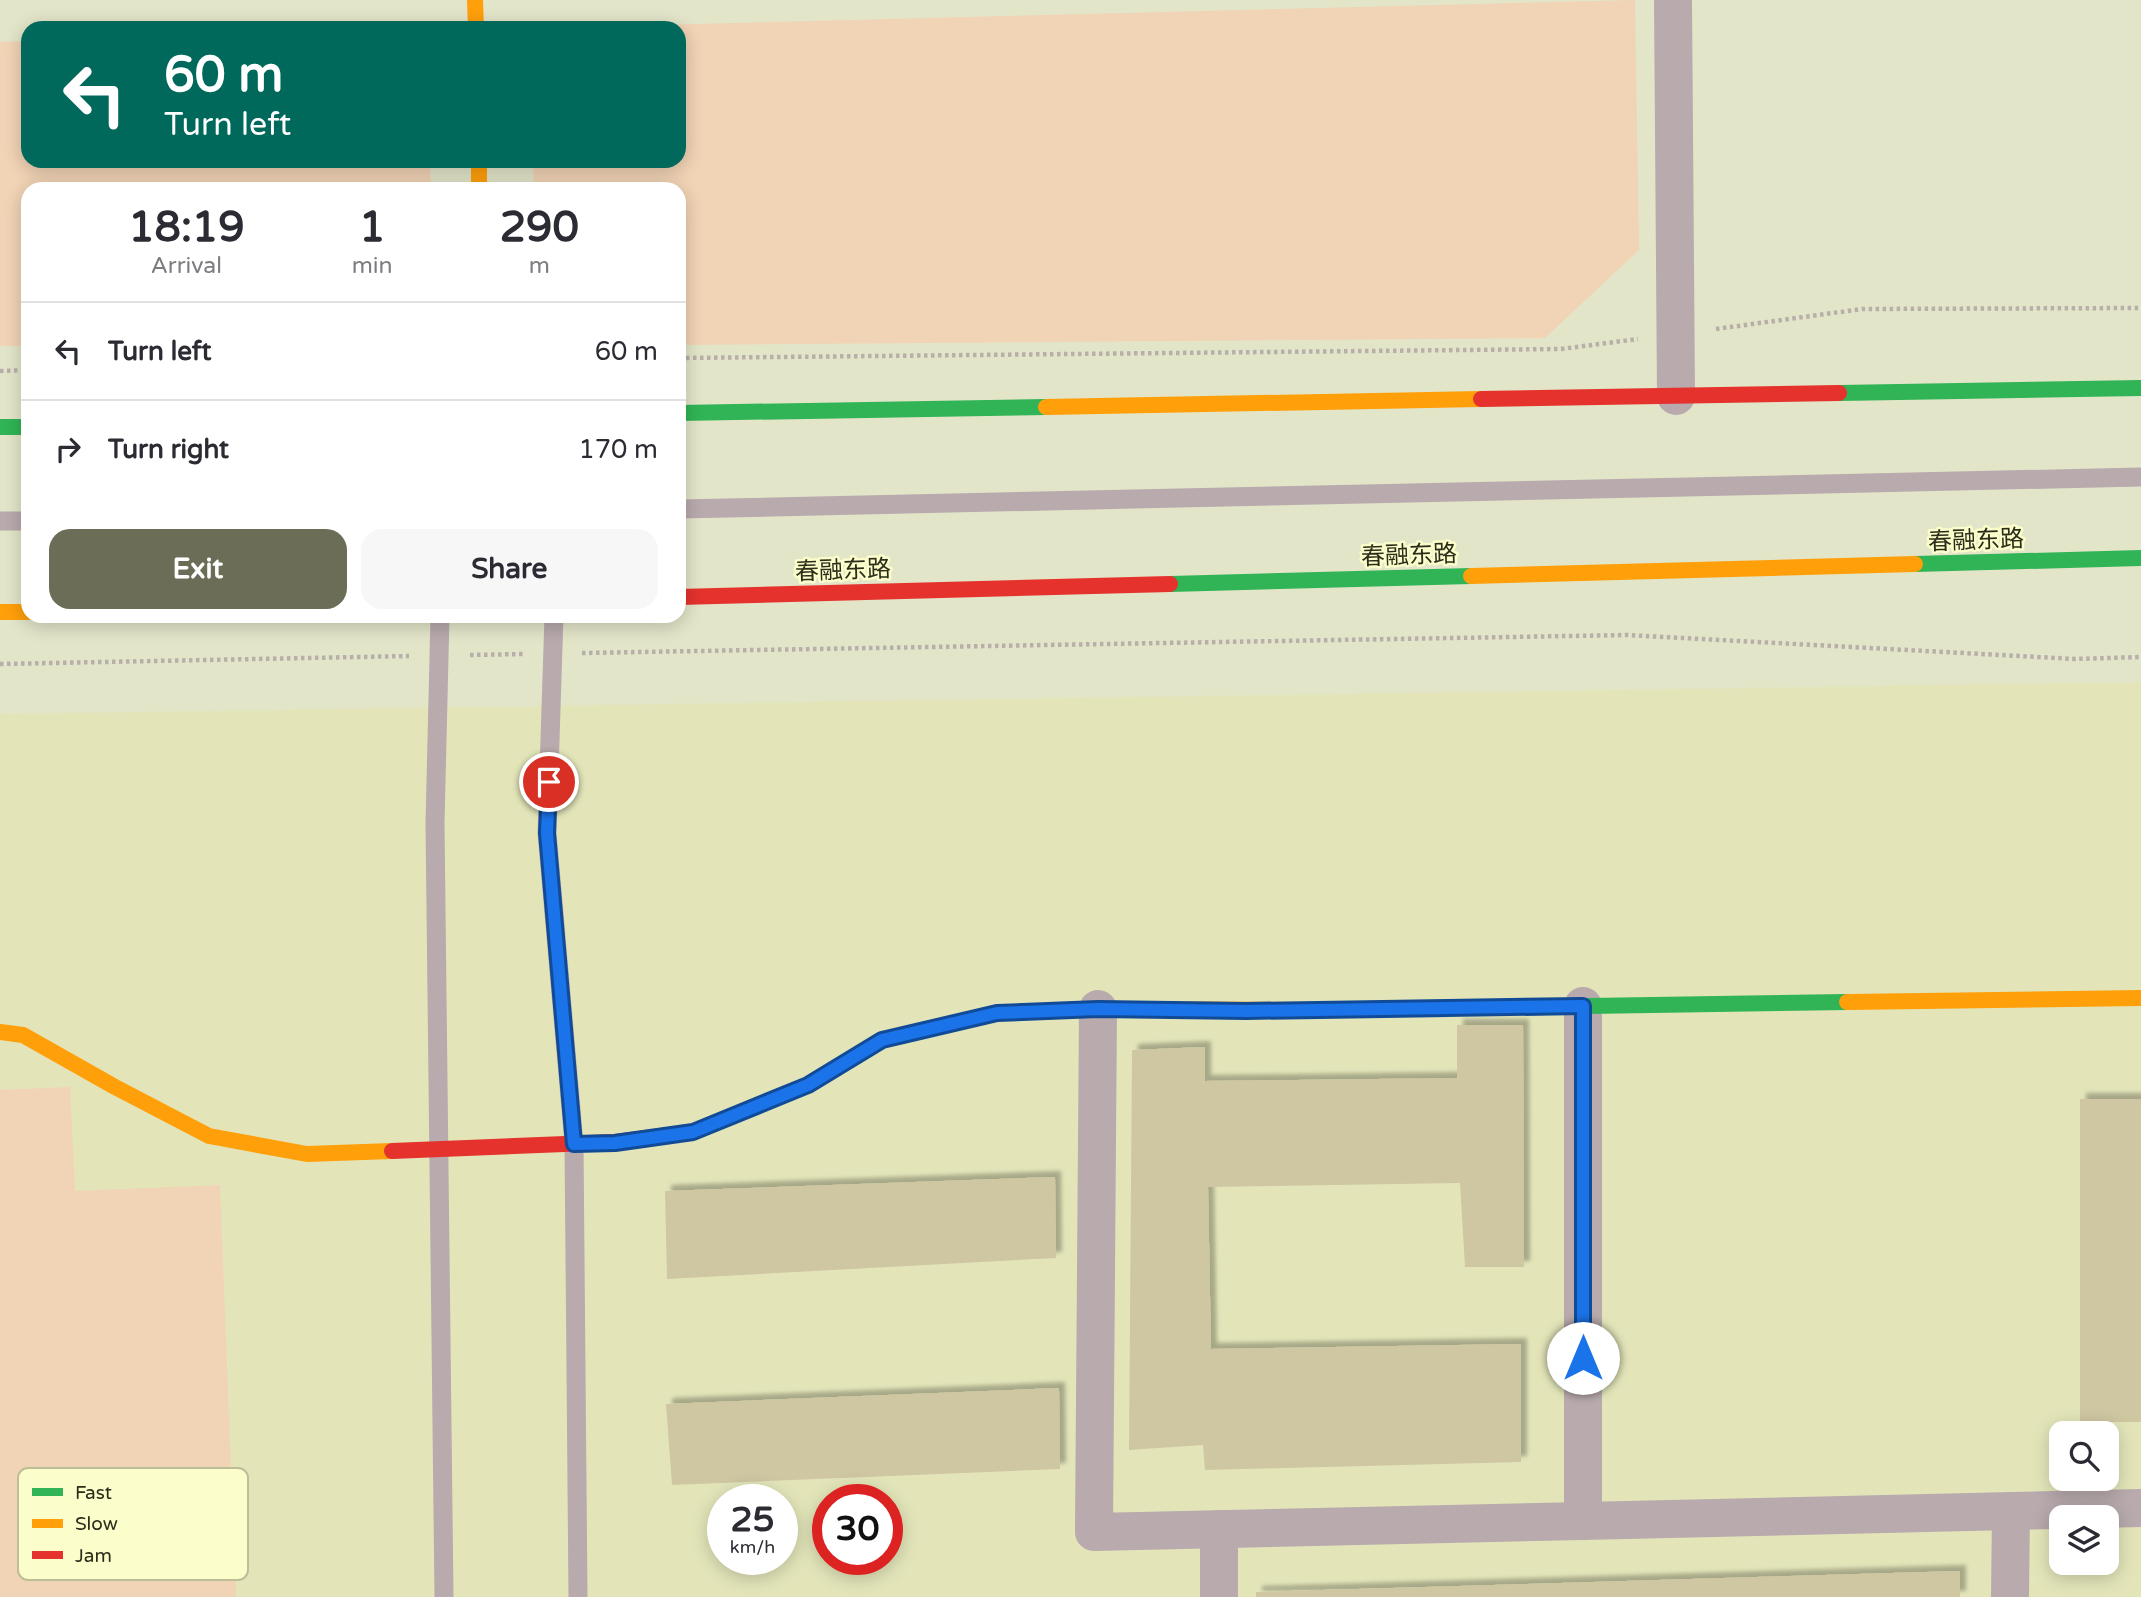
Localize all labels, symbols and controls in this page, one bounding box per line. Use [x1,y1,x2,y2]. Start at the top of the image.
text: 60 m [164,46,283,105]
icon: left [49,49,140,140]
text: Turn left [164,106,291,144]
text: 18:19 [128,202,245,253]
text: 1 [359,202,385,253]
text: 290 [500,202,579,253]
text: Arrival [151,252,222,280]
text: min [352,252,393,280]
text: m [529,252,550,280]
icon: left [49,332,87,370]
text: Turn left [108,336,211,367]
text: 60 m [595,336,658,367]
icon: right [49,430,87,468]
text: Turn right [108,434,229,465]
text: 170 m [578,434,658,465]
street label: 春融东路 [1928,524,2024,557]
button: Exit [49,529,347,609]
button: Share [361,529,658,609]
street label: 春融东路 [1361,539,1457,572]
street label: 春融东路 [795,554,891,587]
pin [519,752,579,812]
icon: arrive [530,763,568,801]
position arrow [1546,1321,1620,1395]
map controls [2049,1421,2119,1575]
button: search [2049,1421,2119,1491]
legend [18,1468,248,1580]
text: Fast [75,1482,112,1504]
speed limit sign: 30 [812,1484,903,1575]
text: 25 [731,1499,774,1541]
button: layers [2049,1505,2119,1575]
text: Slow [75,1513,118,1535]
text: km/h [730,1536,775,1558]
text: Jam [75,1545,112,1567]

